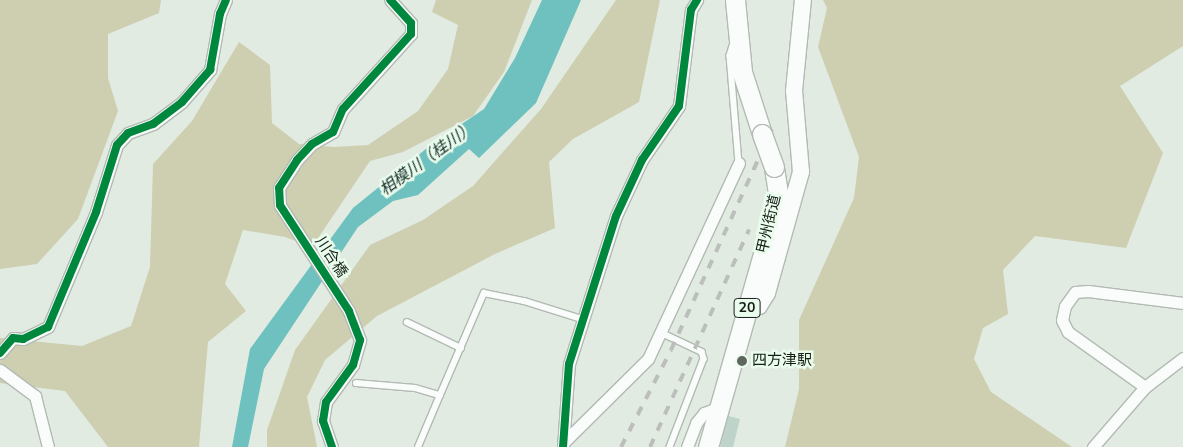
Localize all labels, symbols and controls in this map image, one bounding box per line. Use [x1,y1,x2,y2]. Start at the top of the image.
water label: 相模川（桂川） [376,118,478,200]
street label: 甲州街道 [753,193,785,255]
street label: 川合橋 [311,233,351,281]
road number: 20 [733,296,761,320]
place label: 四方津駅 [752,352,812,370]
marker: 四方津駅 [736,355,748,367]

